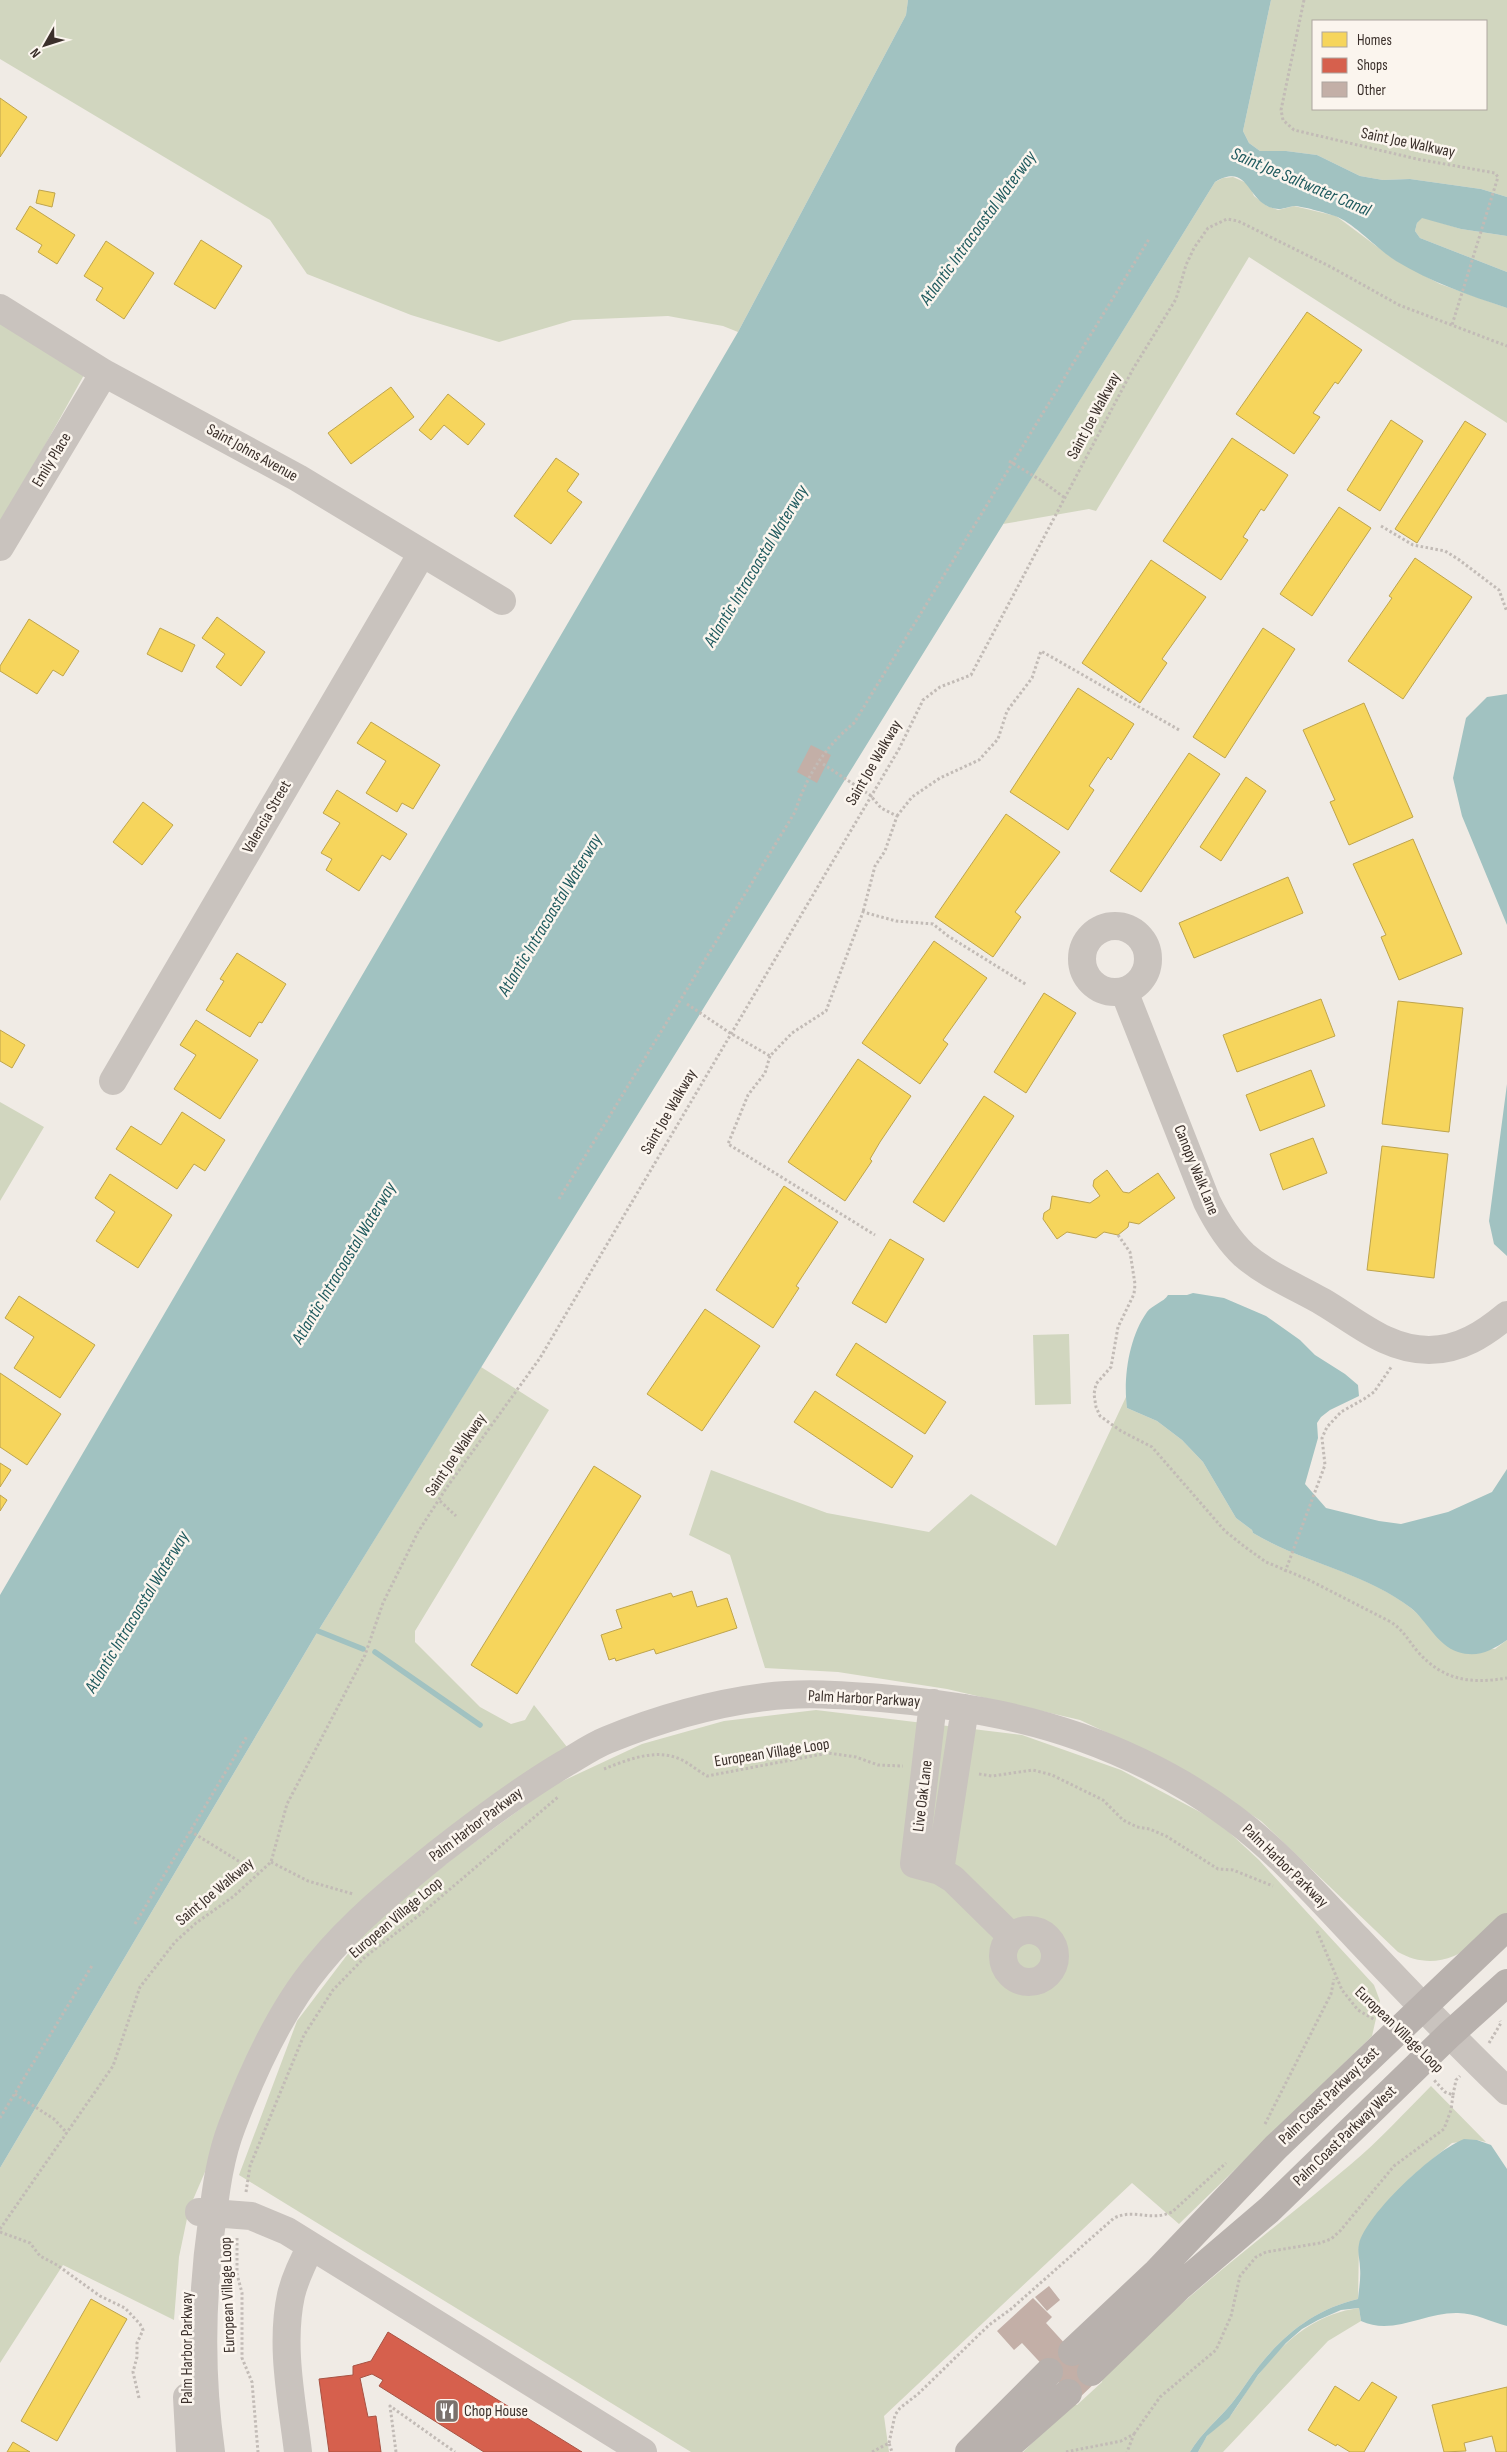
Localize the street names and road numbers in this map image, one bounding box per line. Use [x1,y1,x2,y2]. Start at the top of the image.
street label: Saint Joe Walkway [1359,124,1457,162]
street label: Saint Joe Walkway [1063,369,1125,463]
street label: Saint Johns Avenue [203,420,301,486]
street label: Emily Place [28,429,76,491]
street label: Saint Joe Walkway [842,717,906,809]
street label: Valencia Street [239,777,296,857]
street label: Saint Joe Walkway [637,1066,701,1158]
street label: Canopy Walk Lane [1169,1122,1223,1218]
street label: Saint Joe Walkway [421,1410,491,1500]
street label: Palm Harbor Parkway [807,1687,921,1711]
street label: European Village Loop [713,1735,831,1771]
street label: Live Oak Lane [909,1759,937,1833]
street label: Palm Harbor Parkway [425,1784,527,1866]
street label: Palm Harbor Parkway [1238,1820,1332,1912]
street label: Saint Joe Walkway [172,1854,258,1930]
street label: European Village Loop [345,1873,447,1963]
street label: European Village Loop [1351,1983,1447,2077]
street label: Palm Coast Parkway East [1275,2043,1383,2149]
street label: Palm Coast Parkway West [1289,2082,1401,2190]
street label: European Village Loop [216,2237,240,2353]
street label: Palm Harbor Parkway [178,2292,197,2404]

